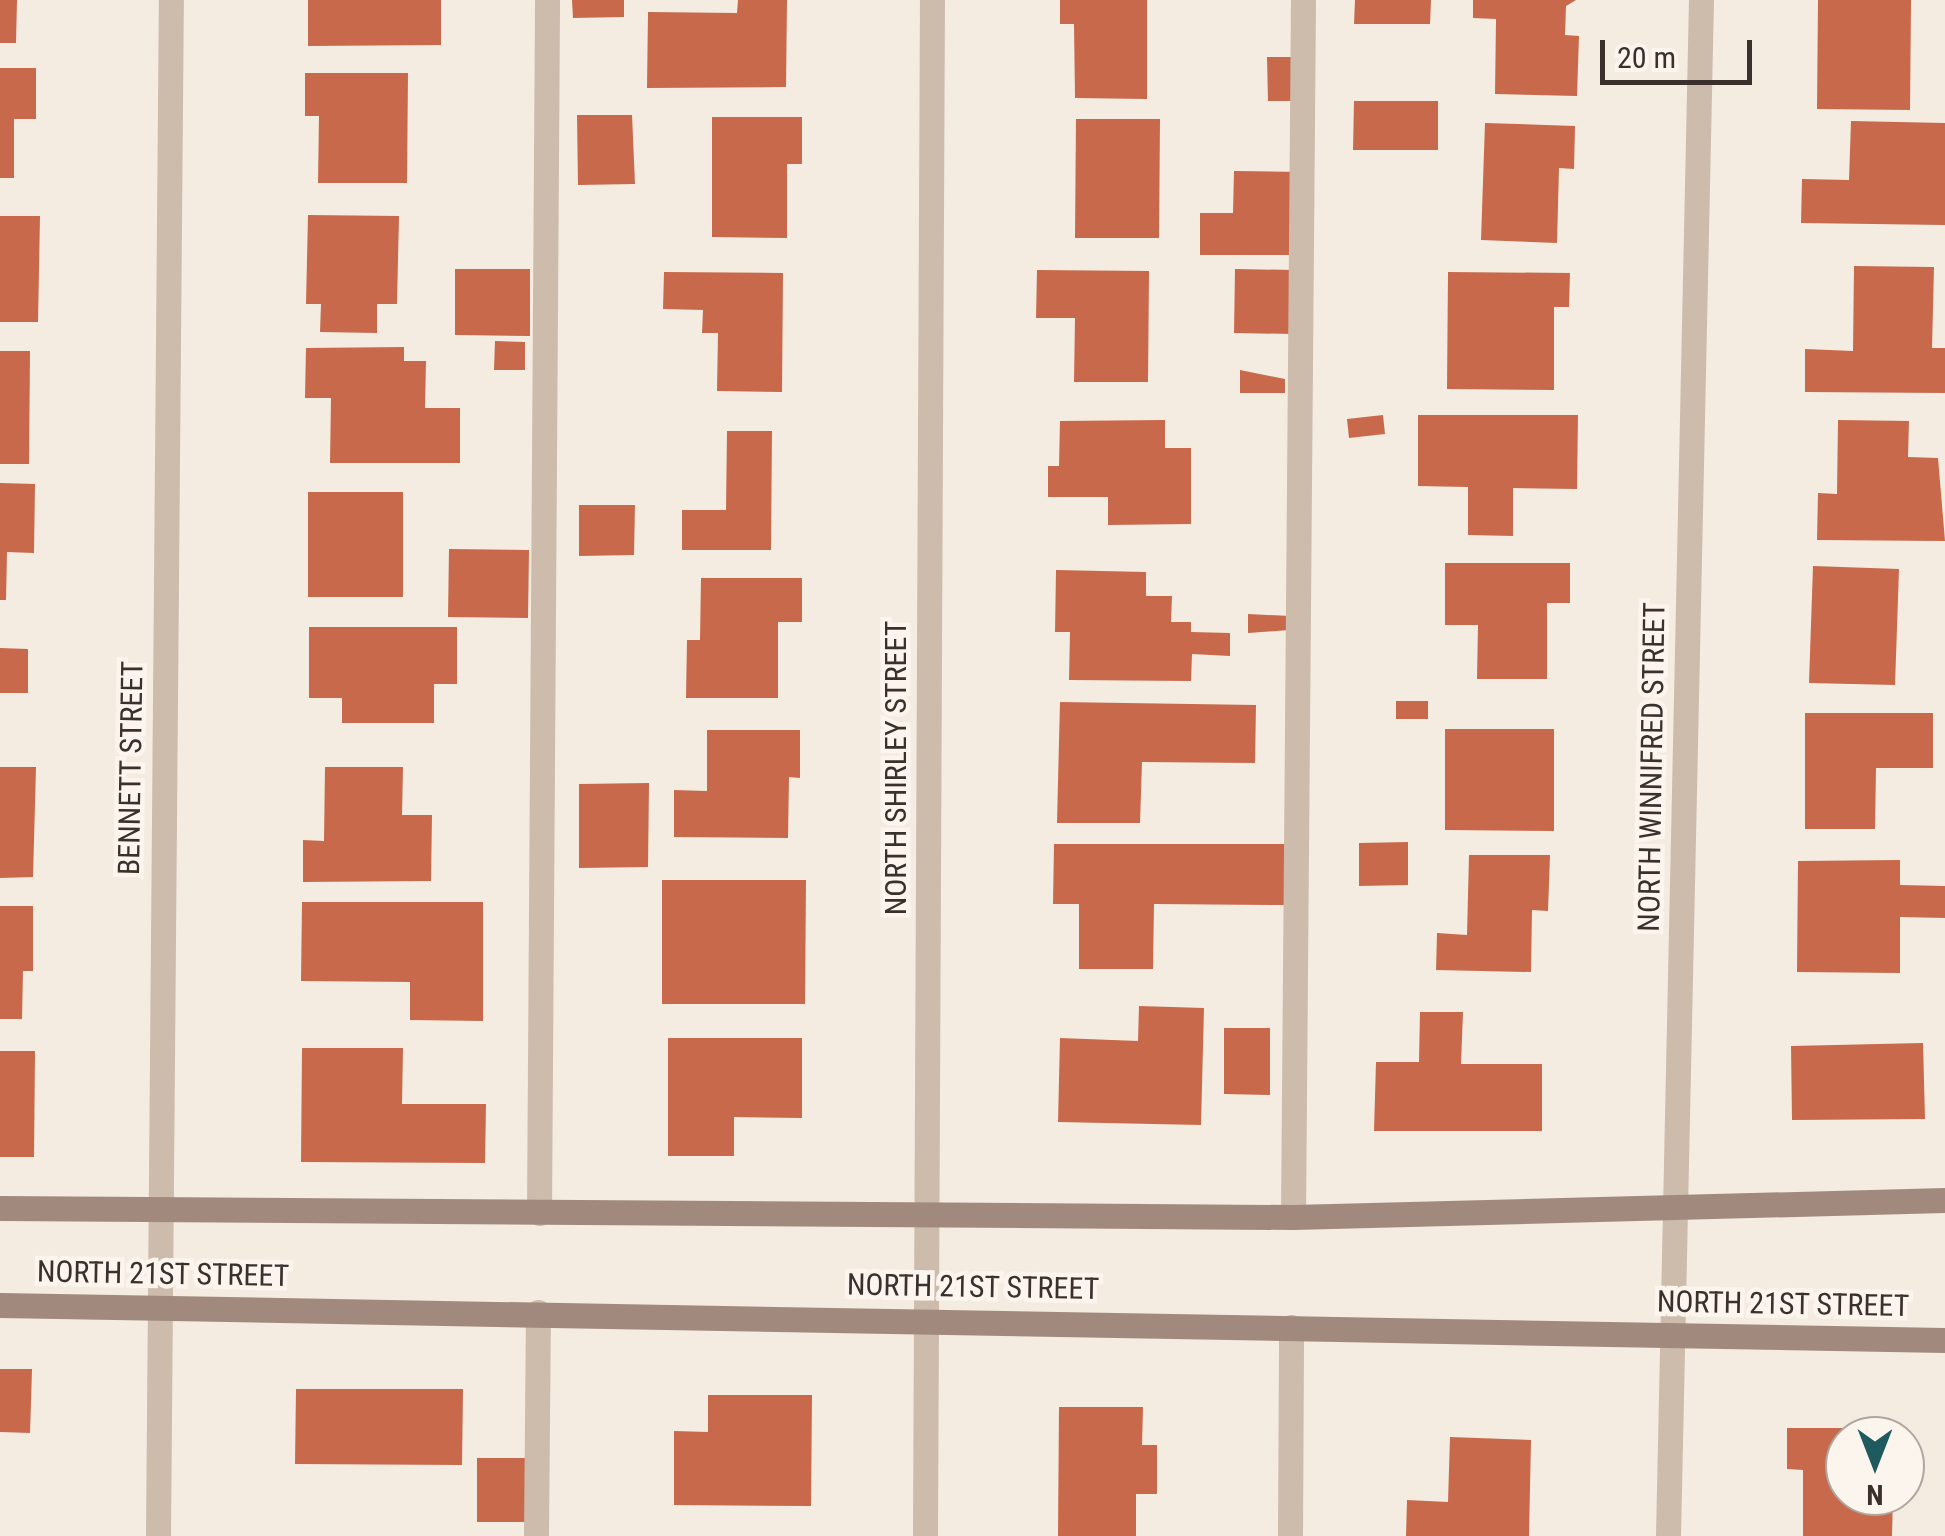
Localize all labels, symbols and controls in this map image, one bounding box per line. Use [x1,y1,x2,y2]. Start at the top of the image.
scale bar [1605,20,1758,82]
text: 20 m [1617,40,1676,75]
street label: NORTH WINNIFRED STREET [1631,602,1673,932]
street label: NORTH SHIRLEY STREET [878,621,914,915]
street label: BENNETT STREET [111,660,151,876]
street label: NORTH 21ST STREET [36,1254,290,1294]
street label: NORTH 21ST STREET [846,1267,1100,1307]
street label: NORTH 21ST STREET [1656,1284,1910,1324]
north arrow [1825,1416,1925,1516]
text: N [1866,1478,1884,1511]

